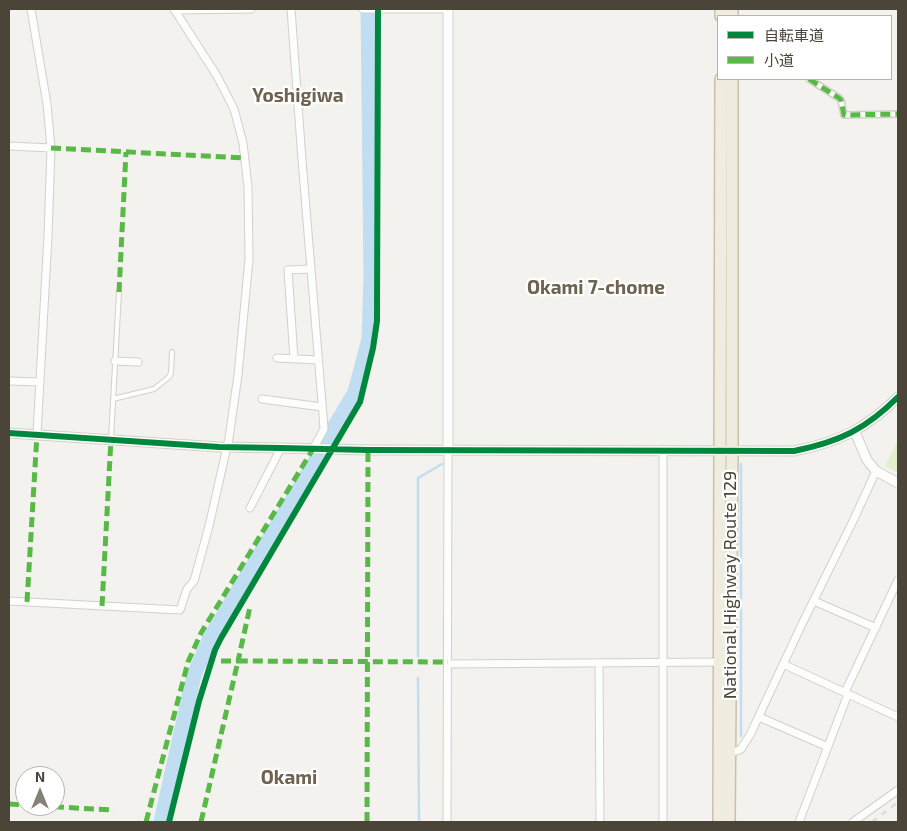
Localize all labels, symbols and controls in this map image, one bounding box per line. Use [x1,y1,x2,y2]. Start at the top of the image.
legend [717,15,892,80]
text: 自転車道 [764,26,824,44]
text: 小道 [764,51,794,69]
district label: Yoshigiwa [252,85,344,107]
district label: Okami 7-chome [527,277,665,299]
street label: National Highway Route 129 [719,471,741,699]
north arrow [15,766,65,816]
district label: Okami [261,767,317,789]
text: N [35,768,45,785]

